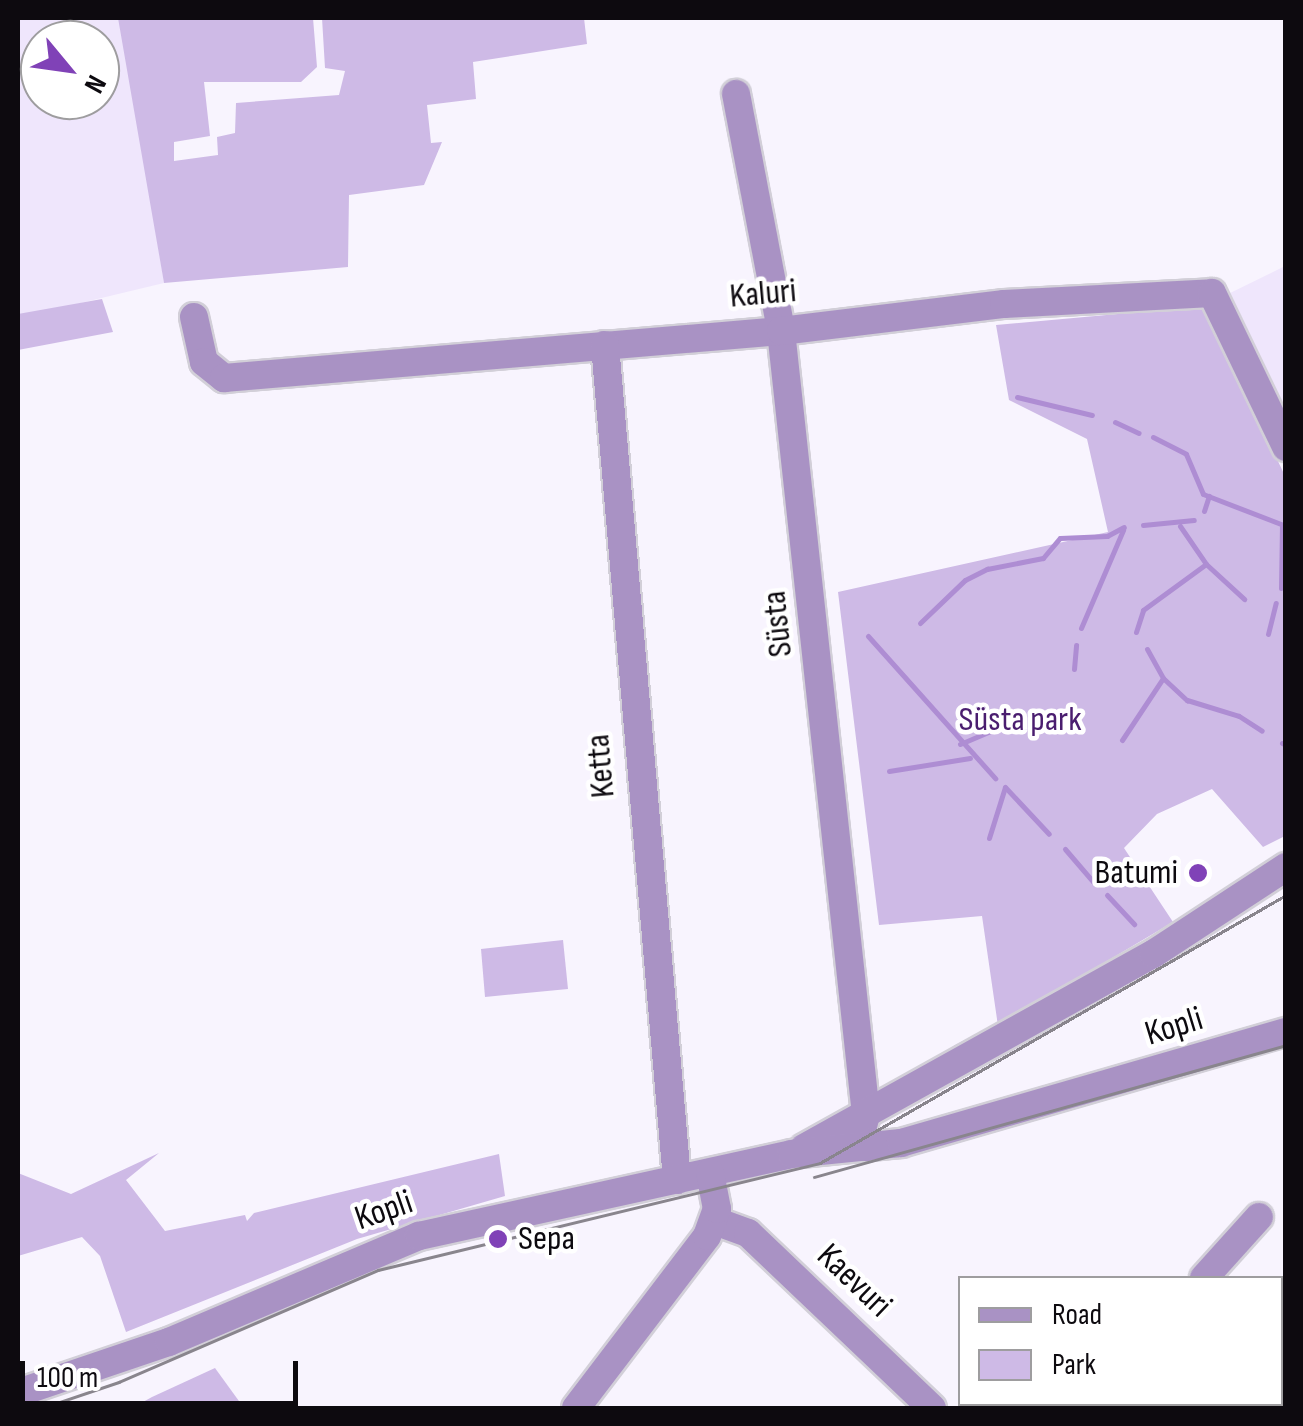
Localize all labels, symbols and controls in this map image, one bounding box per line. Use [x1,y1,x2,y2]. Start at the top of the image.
north arrow [20,20,120,120]
text: N [77,69,113,98]
street label: Kaluri [728,270,798,318]
street label: Süsta [754,589,802,659]
park label: Süsta park [958,699,1082,741]
street label: Ketta [577,732,625,800]
place label: Batumi [1095,852,1178,894]
marker: Batumi [1187,862,1209,884]
street label: Kopli [1140,998,1208,1056]
street label: Kopli [350,1182,418,1240]
place label: Sepa [518,1218,575,1260]
marker: Sepa [487,1228,509,1250]
street label: Kaevuri [808,1235,900,1327]
legend [958,1276,1283,1406]
text: Road [1052,1297,1102,1333]
scale bar [25,1341,302,1403]
text: Park [1052,1347,1096,1383]
text: 100 m [37,1360,98,1396]

